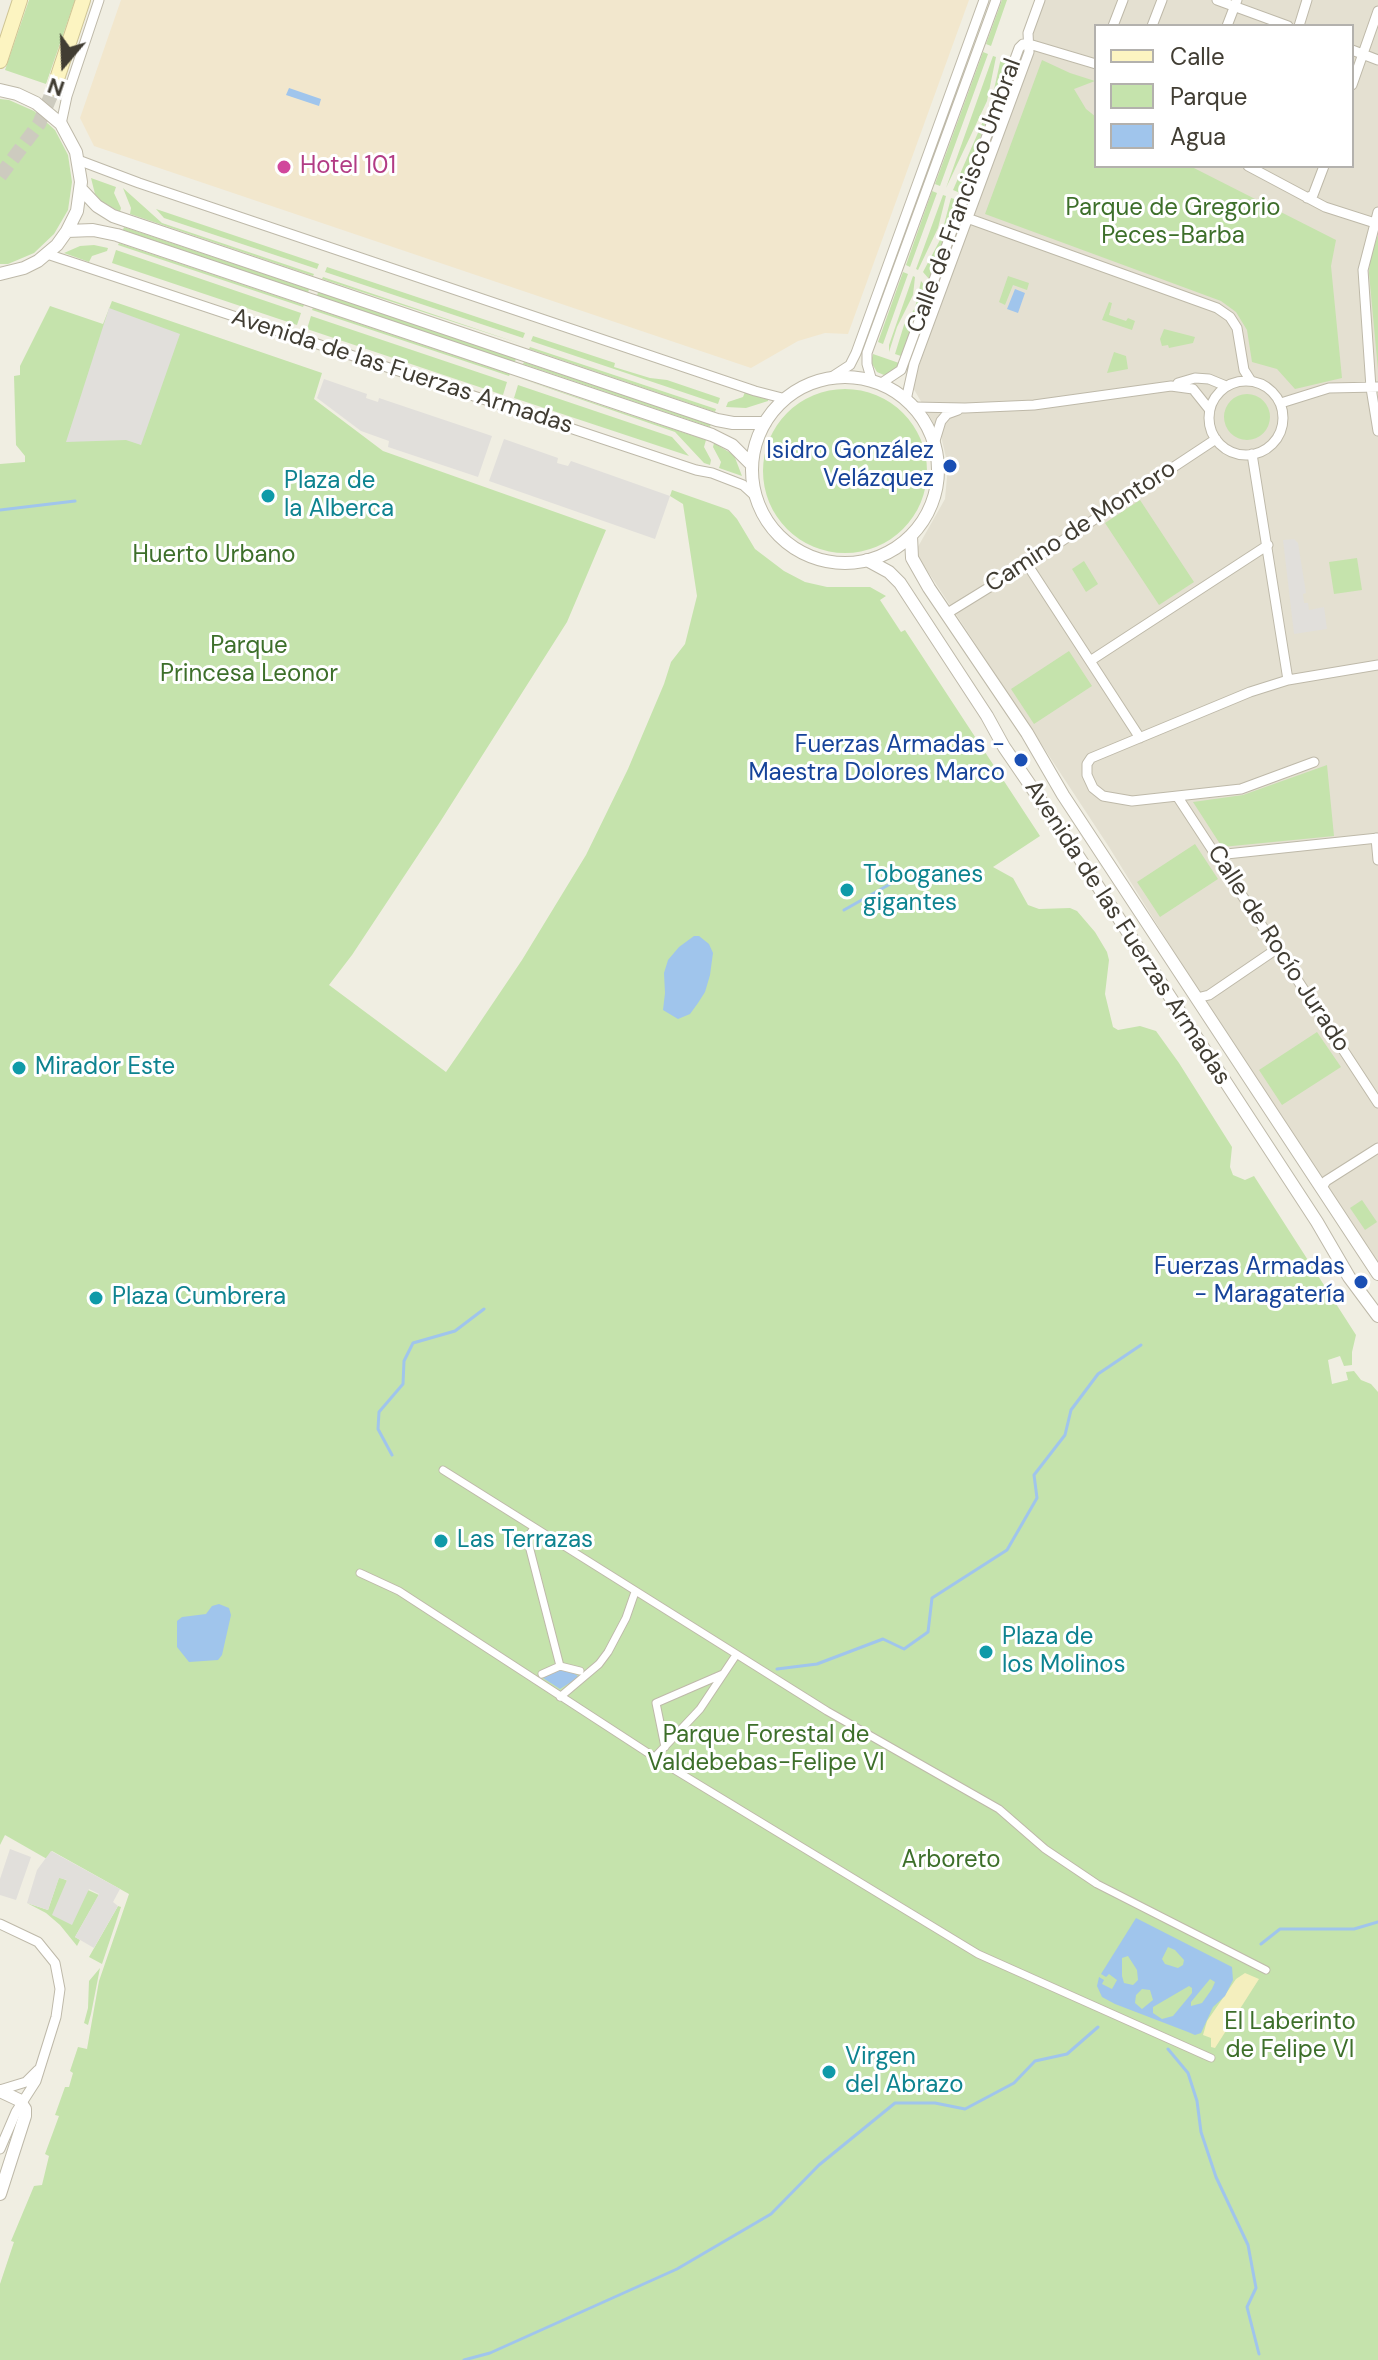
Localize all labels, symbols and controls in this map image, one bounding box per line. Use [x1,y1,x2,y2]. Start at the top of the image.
north arrow [24,24,104,104]
legend [1094,24,1354,168]
text: Calle [1170,41,1225,72]
street label: Calle de Francisco Umbral [902,55,1028,337]
text: N [44,71,68,103]
text: Parque [1170,81,1247,112]
text: Agua [1170,121,1226,152]
place label: Hotel 101 [300,153,396,181]
marker: Hotel 101 [275,158,293,176]
park label: Parque de Gregorio Peces-Barba [1066,195,1280,251]
street label: Avenida de las Fuerzas Armadas [228,303,576,441]
place label: Isidro González Velázquez [766,438,934,494]
street label: Camino de Montoro [980,455,1182,599]
marker: Isidro González Velázquez [941,457,959,475]
place label: Plaza de la Alberca [284,468,394,524]
marker: Plaza de la Alberca [259,487,277,505]
park label: Huerto Urbano [133,542,295,570]
park label: Parque Princesa Leonor [160,633,338,689]
place label: Fuerzas Armadas - Maestra Dolores Marco [748,732,1005,788]
marker: Fuerzas Armadas - Maestra Dolores Marco [1012,751,1030,769]
street label: Avenida de las Fuerzas Armadas [1018,775,1236,1091]
street label: Calle de Rocío Jurado [1200,840,1356,1058]
place label: Toboganes gigantes [863,862,983,918]
marker: Toboganes gigantes [838,881,856,899]
place label: Mirador Este [35,1054,175,1082]
marker: Mirador Este [10,1059,28,1077]
place label: Fuerzas Armadas - Maragatería [1154,1254,1345,1310]
marker: Fuerzas Armadas - Maragatería [1352,1273,1370,1291]
place label: Plaza Cumbrera [112,1284,286,1312]
marker: Plaza Cumbrera [87,1289,105,1307]
place label: Las Terrazas [457,1527,593,1555]
marker: Las Terrazas [432,1532,450,1550]
place label: Plaza de los Molinos [1002,1624,1126,1680]
marker: Plaza de los Molinos [977,1643,995,1661]
park label: Parque Forestal de Valdebebas-Felipe VI [647,1722,885,1778]
park label: Arboreto [901,1847,1001,1875]
park label: El Laberinto de Felipe VI [1224,2009,1356,2065]
place label: Virgen del Abrazo [845,2044,964,2100]
marker: Virgen del Abrazo [820,2063,838,2081]

